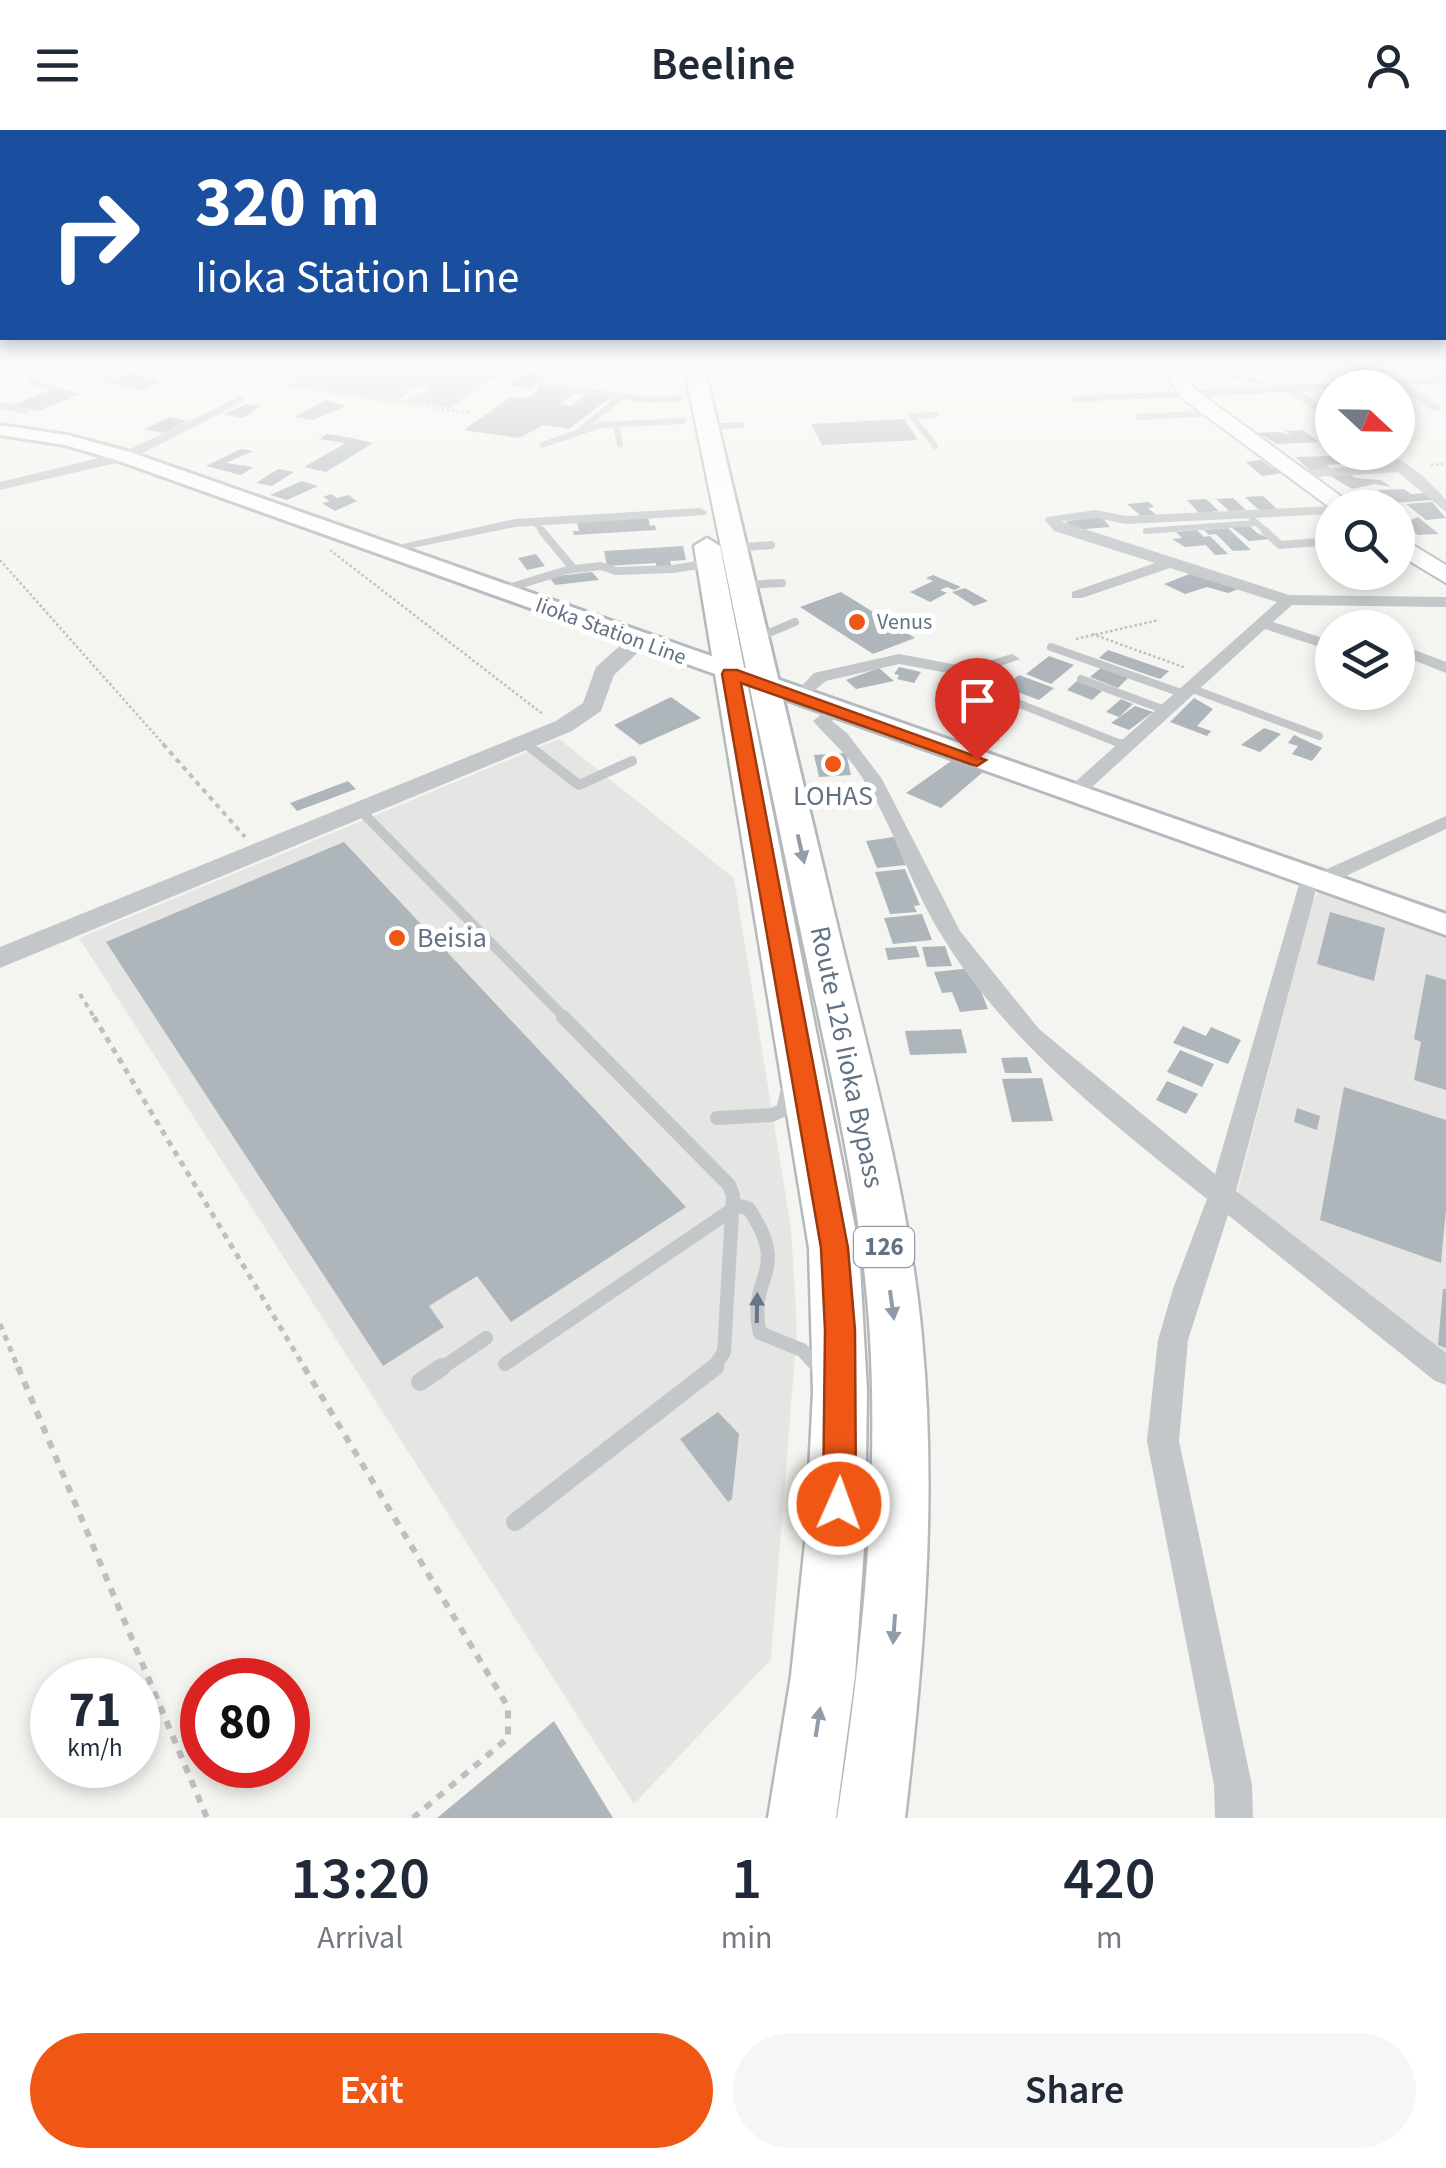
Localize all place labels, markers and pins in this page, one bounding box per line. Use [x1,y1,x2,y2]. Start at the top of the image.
place label: Venus [877,606,932,638]
marker: Venus [846,611,868,633]
pin [935,658,1020,761]
marker: LOHAS [822,753,844,775]
place label: LOHAS [793,776,873,816]
place label: Beisia [417,918,487,958]
marker: Beisia [386,927,408,949]

